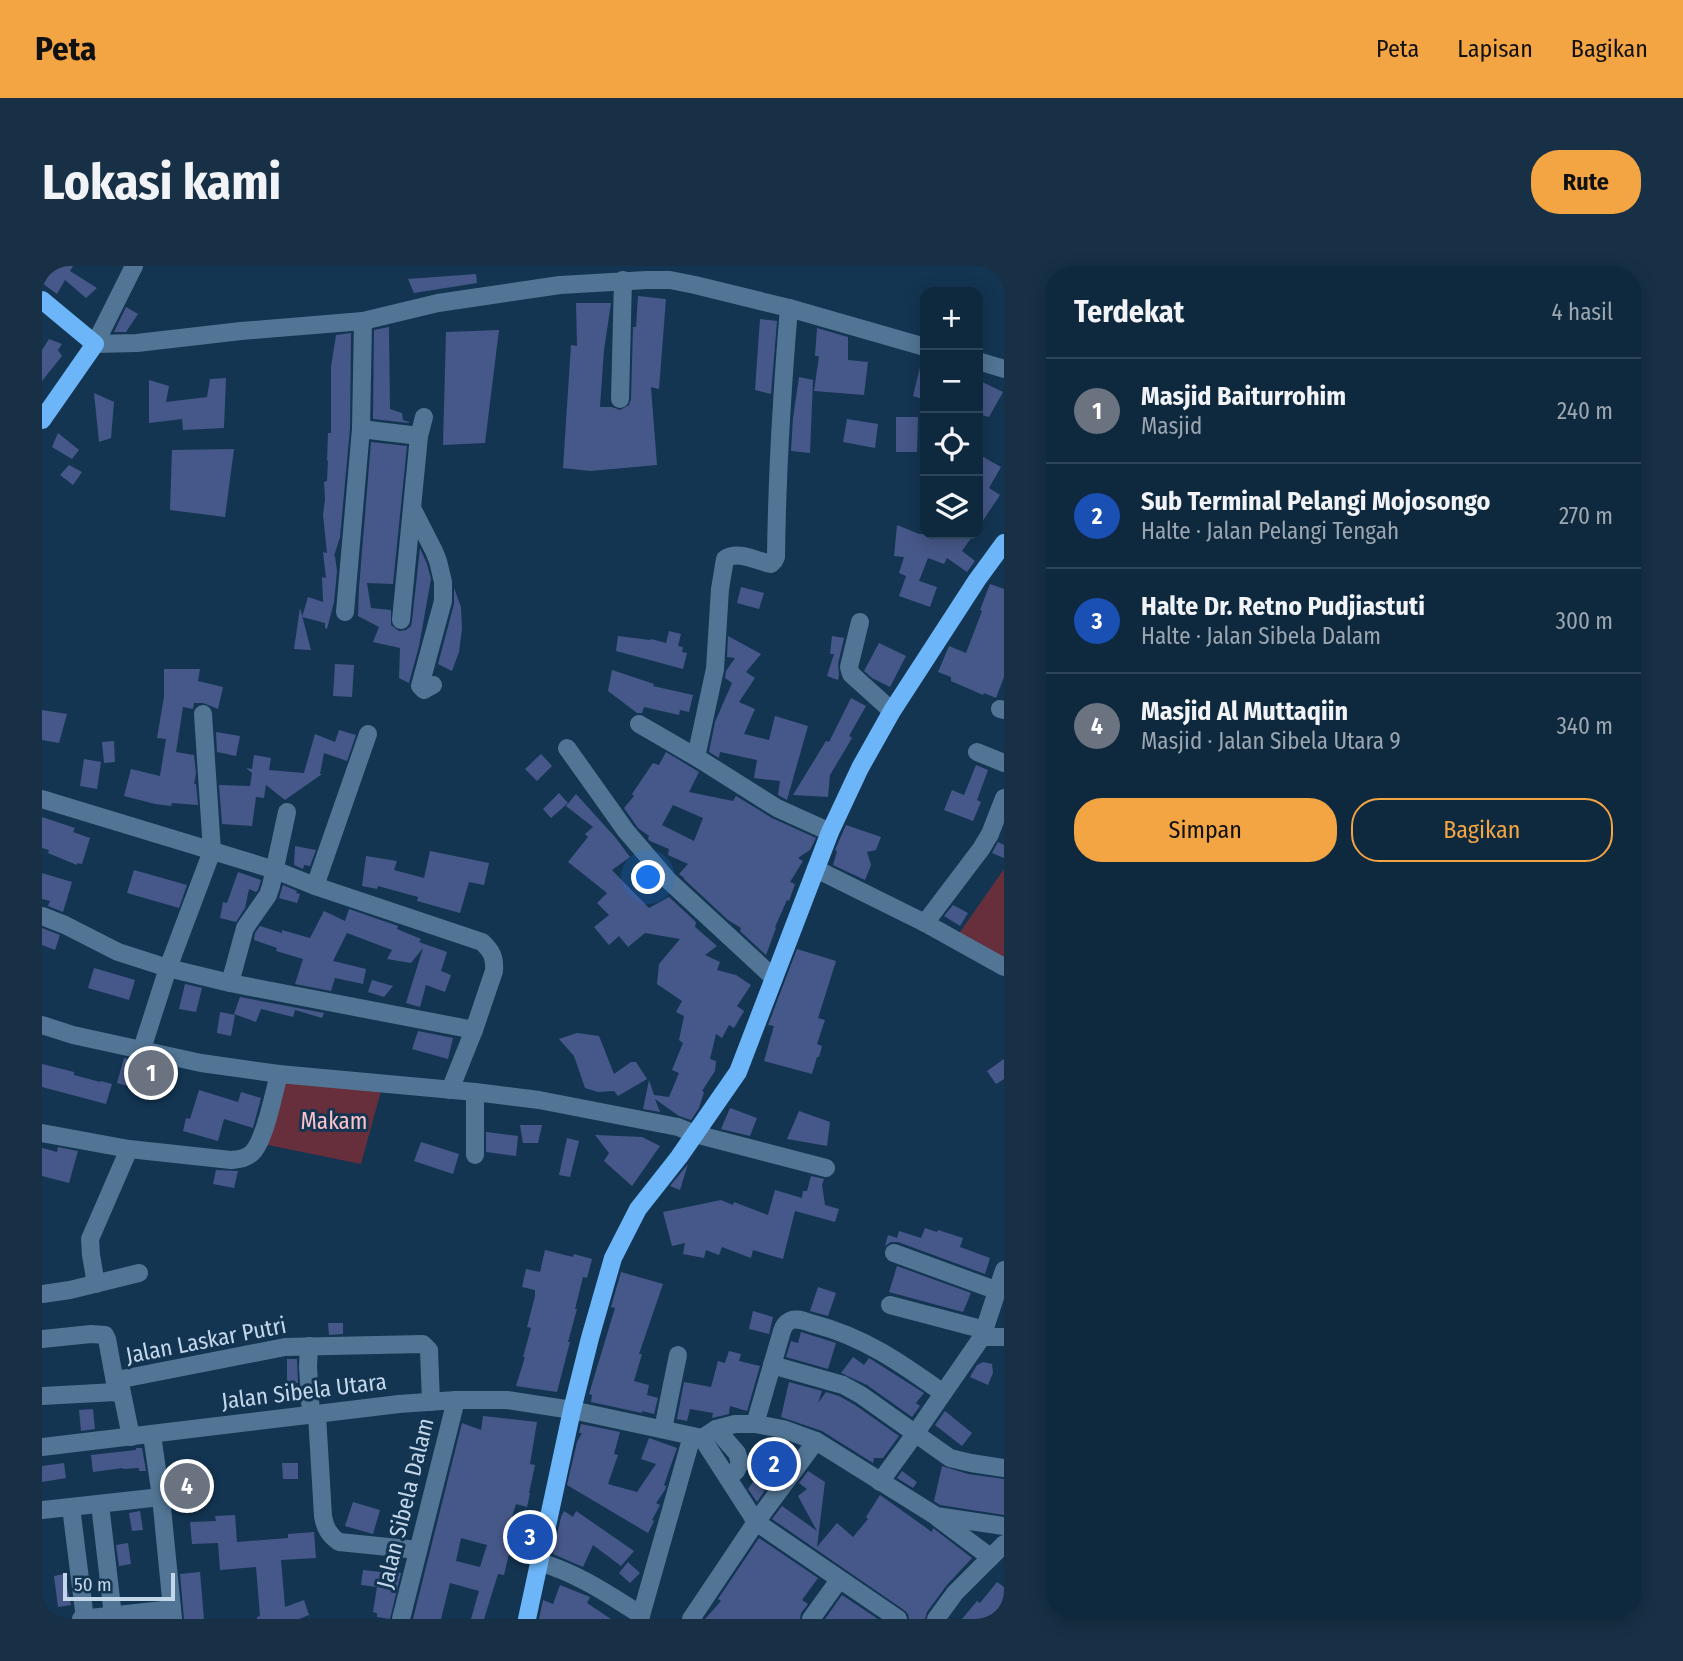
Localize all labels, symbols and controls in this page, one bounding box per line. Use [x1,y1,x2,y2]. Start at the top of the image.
text: Peta [35,29,96,69]
text: Peta [1376,35,1419,63]
text: Lapisan [1457,35,1533,63]
text: Bagikan [1571,35,1648,63]
button: Rute [1531,150,1641,214]
text: Lokasi kami [42,153,281,212]
map controls [920,287,983,539]
button: + [920,287,983,350]
text: Terdekat [1074,294,1184,330]
text: 4 hasil [1552,298,1613,326]
button: − [920,350,983,413]
text: Masjid Baiturrohim [1141,381,1346,412]
text: 1 [1092,397,1102,425]
text: 240 m [1557,397,1613,425]
text: Masjid [1141,412,1202,440]
button: locate [920,413,983,476]
button: layers [920,476,983,539]
text: Sub Terminal Pelangi Mojosongo [1141,486,1490,517]
text: 2 [1092,502,1102,530]
text: 270 m [1559,502,1613,530]
text: Halte · Jalan Pelangi Tengah [1141,517,1399,545]
text: Halte Dr. Retno Pudjiastuti [1141,591,1425,622]
text: 3 [1092,607,1102,635]
text: 300 m [1556,607,1613,635]
text: Halte · Jalan Sibela Dalam [1141,622,1381,650]
text: Masjid Al Muttaqiin [1141,696,1348,727]
text: 4 [1091,712,1103,740]
text: 340 m [1557,712,1613,740]
text: Masjid · Jalan Sibela Utara 9 [1141,727,1401,755]
button: Simpan [1074,798,1337,862]
button: Bagikan [1351,798,1613,862]
your location [631,860,665,894]
pin: 1 [128,1047,174,1099]
park label: Makam [301,1107,367,1135]
street label: Jalan Laskar Putri [123,1311,289,1369]
street label: Jalan Sibela Utara [220,1367,388,1415]
street label: Jalan Sibela Dalam [370,1415,440,1591]
pin: 2 [751,1438,797,1490]
pin: 4 [164,1460,210,1512]
pin: 3 [507,1511,553,1563]
scale bar [63,1570,175,1602]
text: 50 m [74,1573,112,1596]

